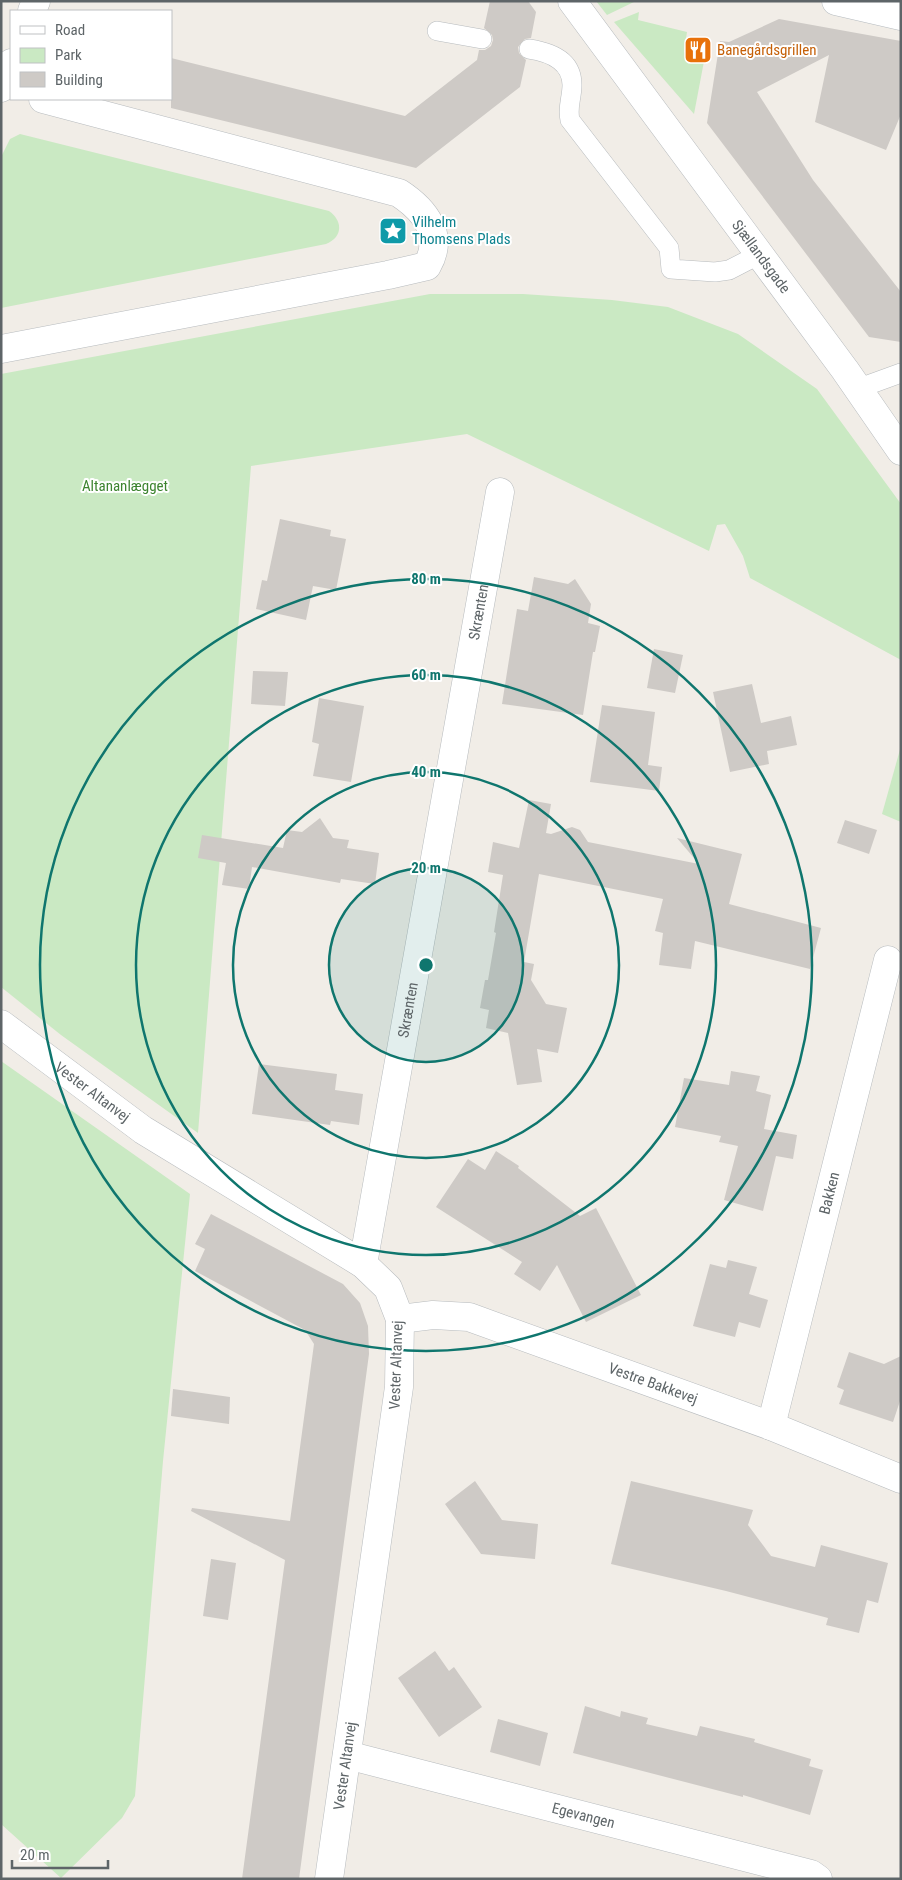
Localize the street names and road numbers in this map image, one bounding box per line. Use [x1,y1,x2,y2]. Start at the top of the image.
street label: Sjællandsgade [728,216,794,297]
street label: Skrænten [465,583,492,641]
street label: Skrænten [394,981,422,1039]
street label: Vester Altanvej [51,1058,133,1126]
street label: Bakken [815,1170,843,1216]
street label: Vester Altanvej [385,1320,407,1410]
street label: Vestre Bakkevej [606,1359,700,1408]
street label: Vester Altanvej [330,1721,360,1811]
street label: Egevangen [550,1799,617,1832]

